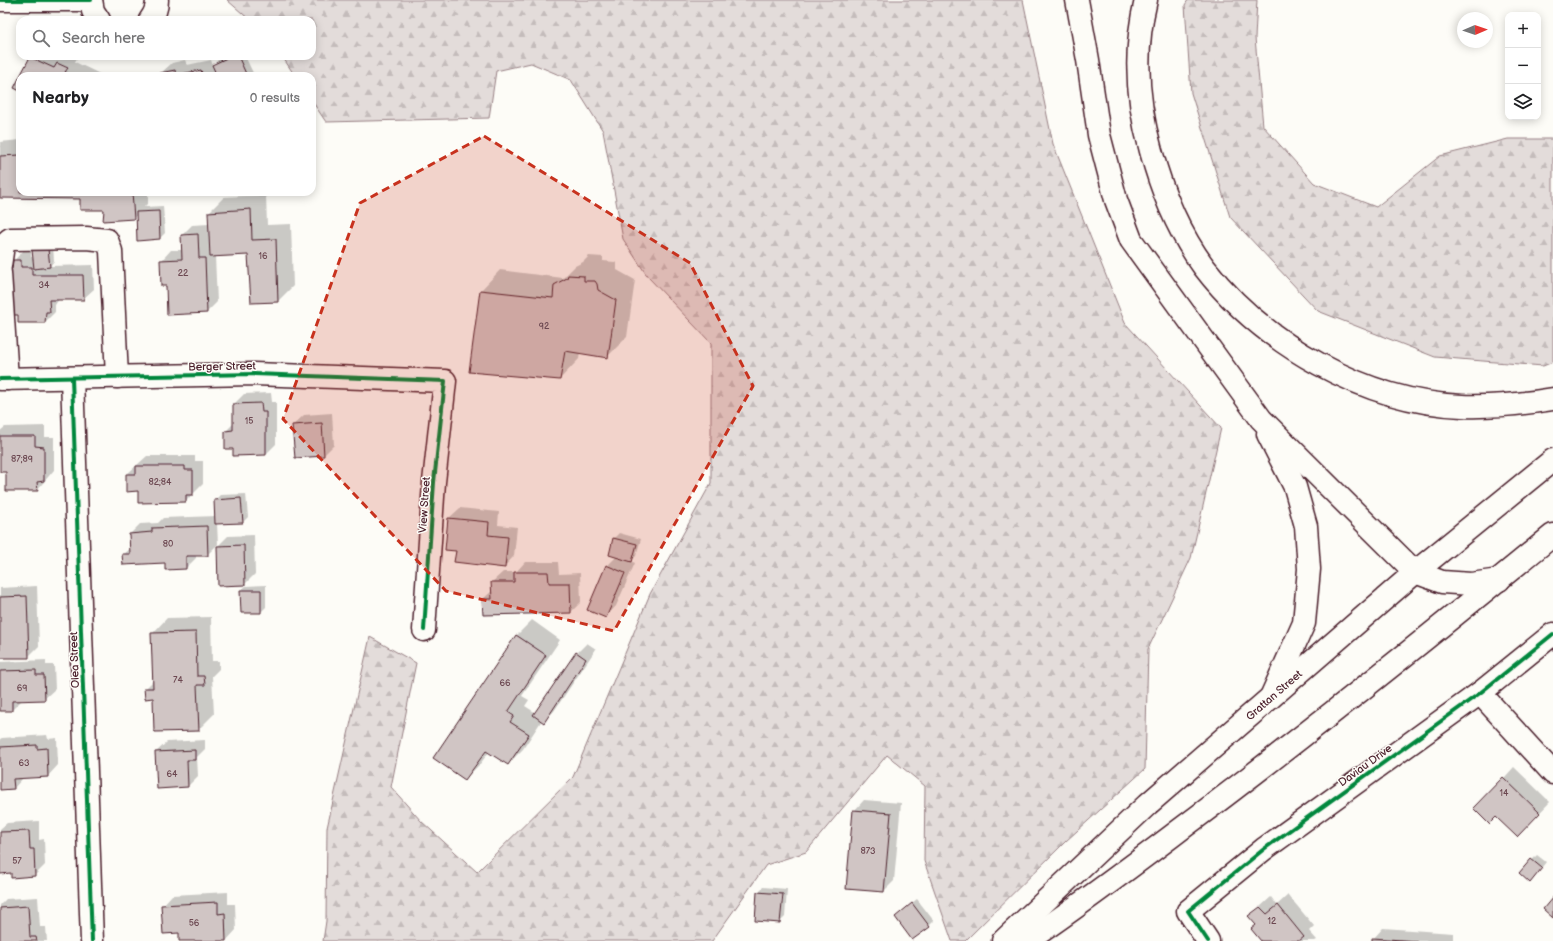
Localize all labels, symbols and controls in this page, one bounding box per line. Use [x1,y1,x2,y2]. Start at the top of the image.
north arrow [1457,12,1493,48]
map controls [1505,12,1541,120]
button: + [1505,12,1541,48]
search box [16,16,316,60]
icon: search [30,27,52,49]
text: Search here [62,29,145,48]
button: − [1505,48,1541,84]
button: layers [1505,84,1541,120]
text: Nearby [32,88,89,108]
text: 0 results [250,90,300,106]
house number: 16 [259,251,268,262]
house number: 22 [178,268,189,279]
house number: 34 [38,280,50,291]
house number: 92 [539,321,550,332]
street label: Berger Street [188,359,257,374]
house number: 15 [245,416,253,427]
house number: 87;89 [11,454,33,465]
street label: View Street [416,476,433,534]
house number: 82;84 [148,477,172,488]
house number: 80 [163,539,173,550]
street label: Olea Street [67,631,82,688]
street label: Grattan Street [1243,667,1305,723]
house number: 74 [173,675,183,686]
house number: 66 [500,678,511,689]
house number: 69 [17,683,27,694]
street label: Daviau Drive [1336,741,1395,789]
house number: 63 [18,758,30,769]
house number: 64 [167,769,178,780]
house number: 14 [1500,788,1509,799]
house number: 873 [860,846,876,857]
house number: 57 [12,856,22,867]
house number: 12 [1268,916,1277,927]
house number: 56 [189,918,200,929]

